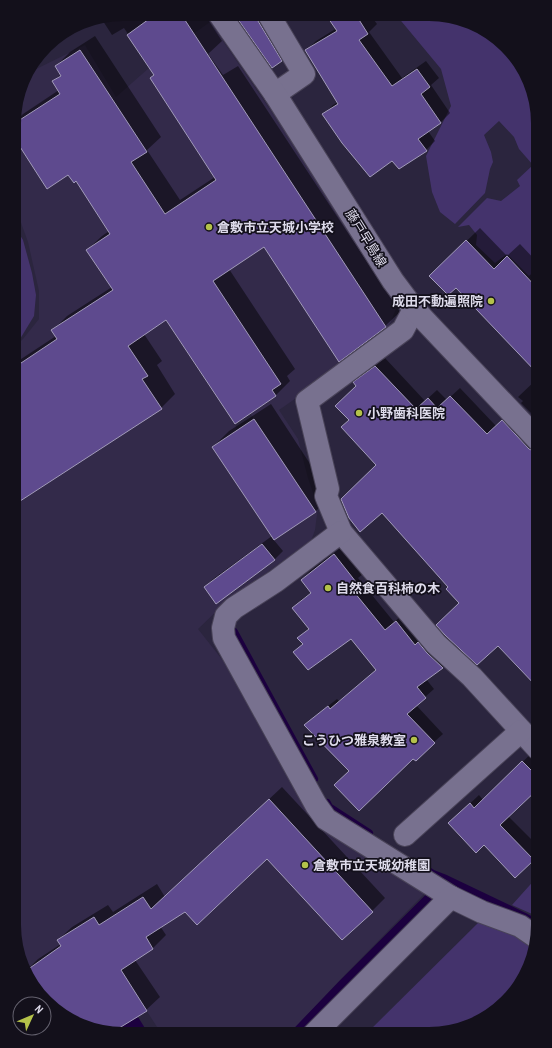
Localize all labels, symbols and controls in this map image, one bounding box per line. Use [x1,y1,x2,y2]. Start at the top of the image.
street label: 藤戸早島線 [342,206,390,270]
place label: 倉敷市立天城小学校 [217,219,334,236]
marker: 倉敷市立天城小学校 [204,222,214,232]
place label: 成田不動遍照院 [392,293,483,310]
marker: 成田不動遍照院 [486,296,496,306]
place label: 小野歯科医院 [367,405,445,422]
marker: 小野歯科医院 [354,408,364,418]
place label: 自然食百科柿の木 [336,580,441,597]
marker: 自然食百科柿の木 [323,583,333,593]
place label: こうひつ雅泉教室 [302,732,406,749]
marker: こうひつ雅泉教室 [409,735,419,745]
place label: 倉敷市立天城幼稚園 [313,857,430,874]
marker: 倉敷市立天城幼稚園 [300,860,310,870]
north arrow [12,996,52,1036]
text: N [32,1002,46,1016]

